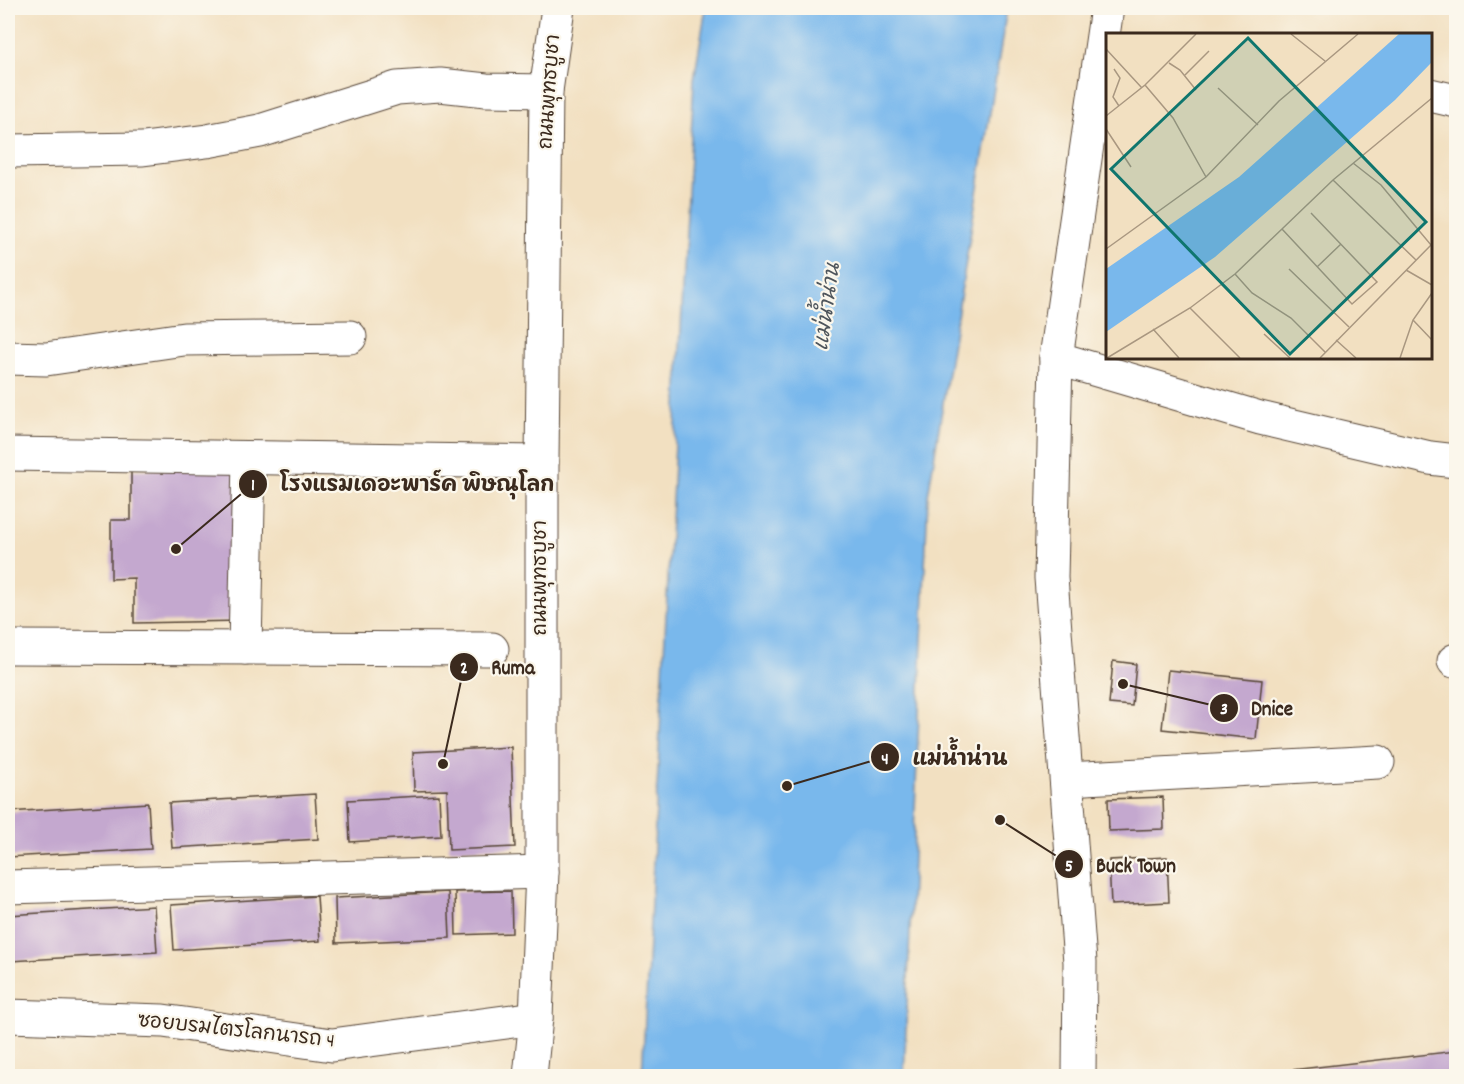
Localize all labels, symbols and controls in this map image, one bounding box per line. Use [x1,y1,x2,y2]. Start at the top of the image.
street label: ถนนพุทธบูชา [533,33,569,151]
inset map [1106,33,1431,358]
water label: แม่น้ำน่าน [800,259,850,353]
callout: โรงแรมเดอะพาร์ค พิษณุโลก [238,465,566,504]
text: โรงแรมเดอะพาร์ค พิษณุโลก [280,469,554,502]
text: 1 [251,474,255,499]
street label: ถนนพุทธบูชา [528,520,556,636]
callout: Ruma [449,647,547,686]
text: Ruma [491,655,536,685]
text: 2 [460,657,468,682]
callout: Dnice [1209,688,1305,727]
text: Dnice [1251,696,1293,726]
text: 3 [1220,698,1228,723]
text: แม่น้ำน่าน [912,737,1008,776]
callout: แม่น้ำน่าน [870,738,1019,777]
text: 4 [881,748,889,773]
callout: Buck Town [1054,845,1188,884]
text: Buck Town [1096,853,1176,883]
text: 5 [1065,855,1073,880]
street label: ซอยบรมไตรโลกนารถ 4 [136,1006,336,1056]

